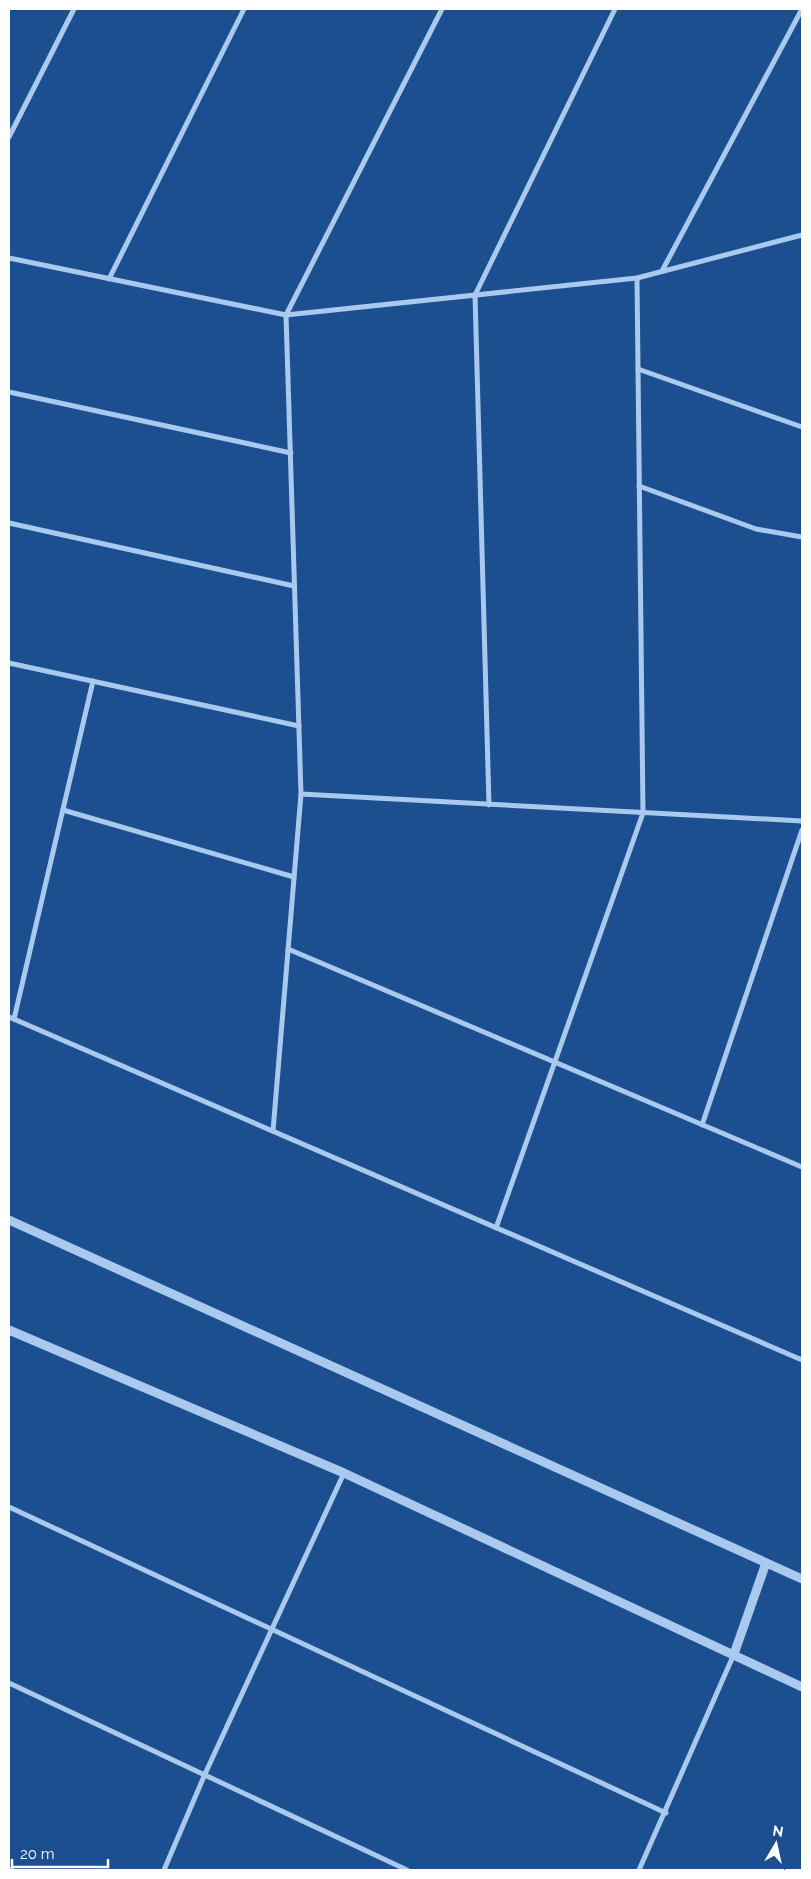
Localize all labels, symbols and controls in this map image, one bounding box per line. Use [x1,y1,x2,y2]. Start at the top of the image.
north arrow [751,1819,801,1869]
text: N [772,1822,785,1840]
scale bar [12,1836,109,1868]
text: 20 m [20,1845,55,1863]

